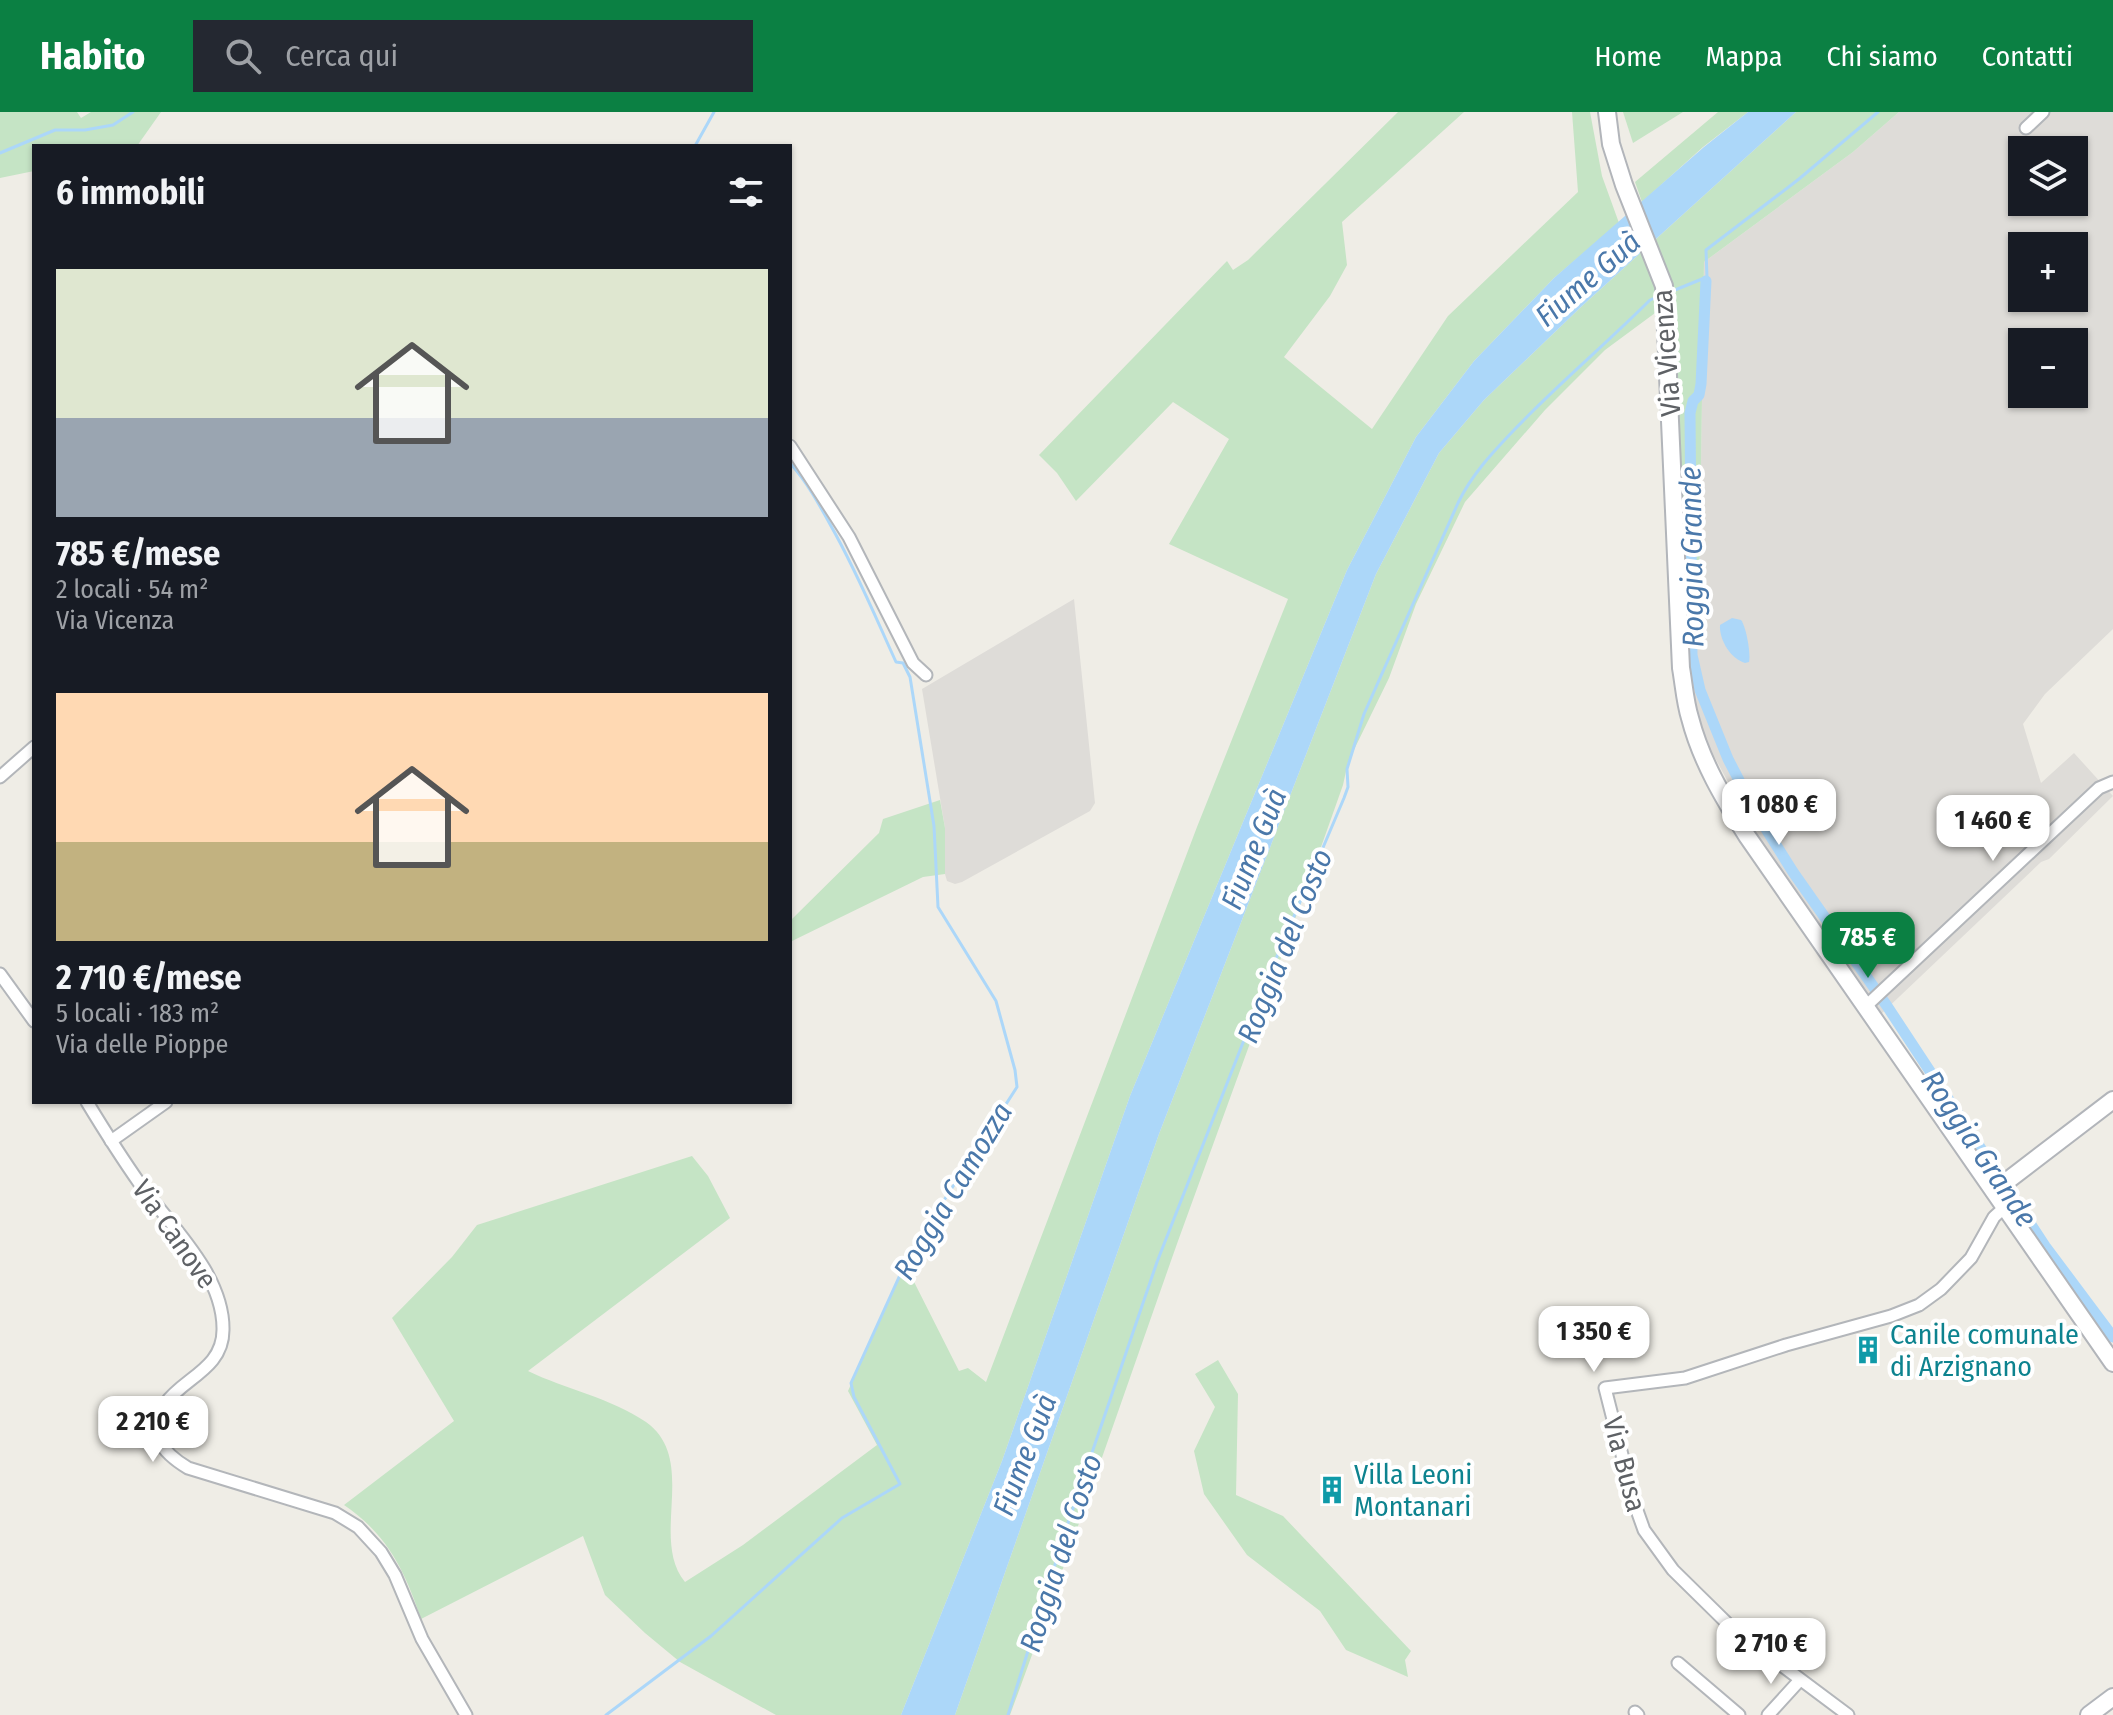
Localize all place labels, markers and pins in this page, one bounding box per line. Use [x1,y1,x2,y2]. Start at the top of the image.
pin: 1 080 € [1705,779,1853,847]
pin: 1 460 € [1919,795,2067,863]
pin: 785 € [1812,912,1924,980]
pin: 1 350 € [1520,1306,1668,1374]
place label: Canile comunale di Arzignano [1890,1318,2079,1383]
building icon: Canile comunale di Arzignano [1853,1335,1883,1365]
pin: 2 210 € [79,1396,227,1464]
place label: Villa Leoni Montanari [1354,1458,1472,1523]
building icon: Villa Leoni Montanari [1317,1475,1347,1505]
pin: 2 710 € [1697,1618,1845,1686]

